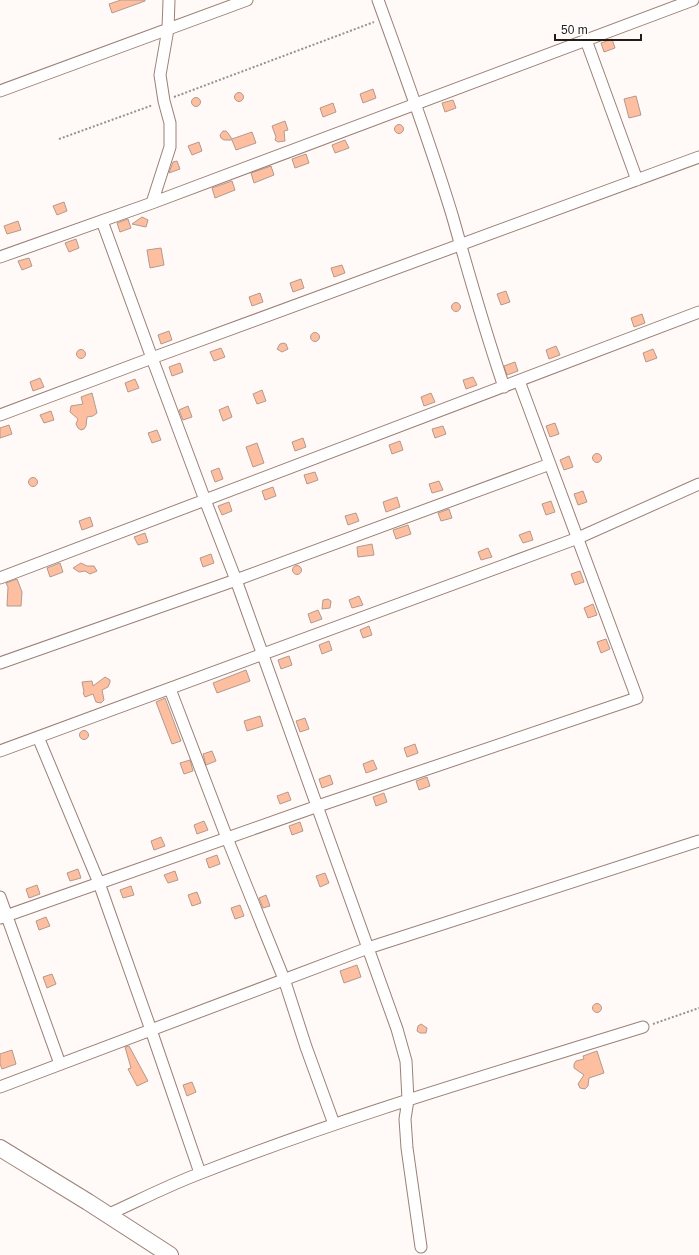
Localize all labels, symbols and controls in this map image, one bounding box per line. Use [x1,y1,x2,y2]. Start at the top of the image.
scale bar [555,16,641,42]
text: 50 m [561,23,588,37]

